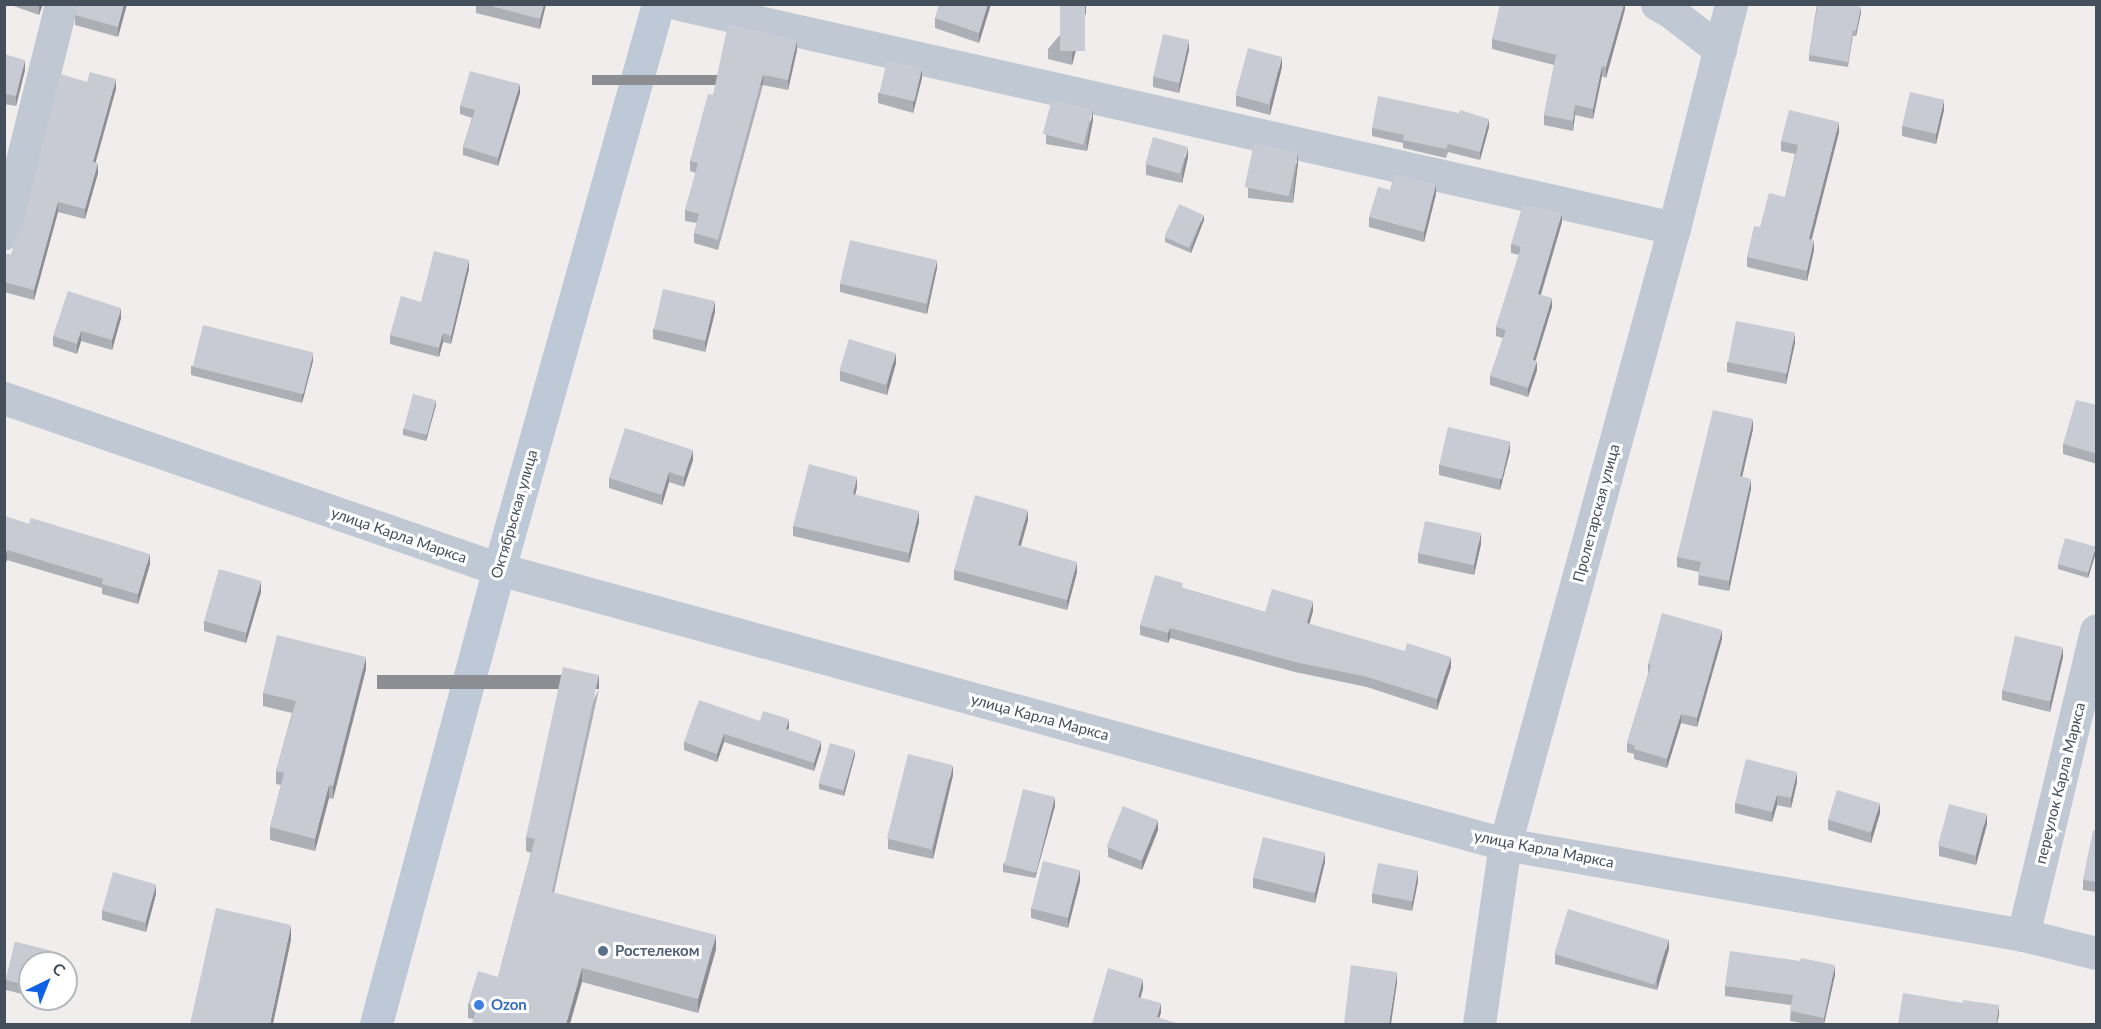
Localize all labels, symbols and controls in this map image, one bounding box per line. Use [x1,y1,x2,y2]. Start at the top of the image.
street label: Пролетарская улица [1569,442,1623,584]
street label: Октябрьская улица [487,447,541,581]
street label: улица Карла Маркса [329,503,469,567]
street label: улица Карла Маркса [969,690,1111,744]
street label: переулок Карла Маркса [2031,700,2089,866]
street label: улица Карла Маркса [1473,827,1615,871]
place label: Ростелеком [615,942,699,960]
marker: Ростелеком [596,944,610,958]
north arrow [18,951,78,1011]
text: С [49,958,70,979]
place label: Ozon [491,996,527,1014]
marker: Ozon [472,998,486,1012]

